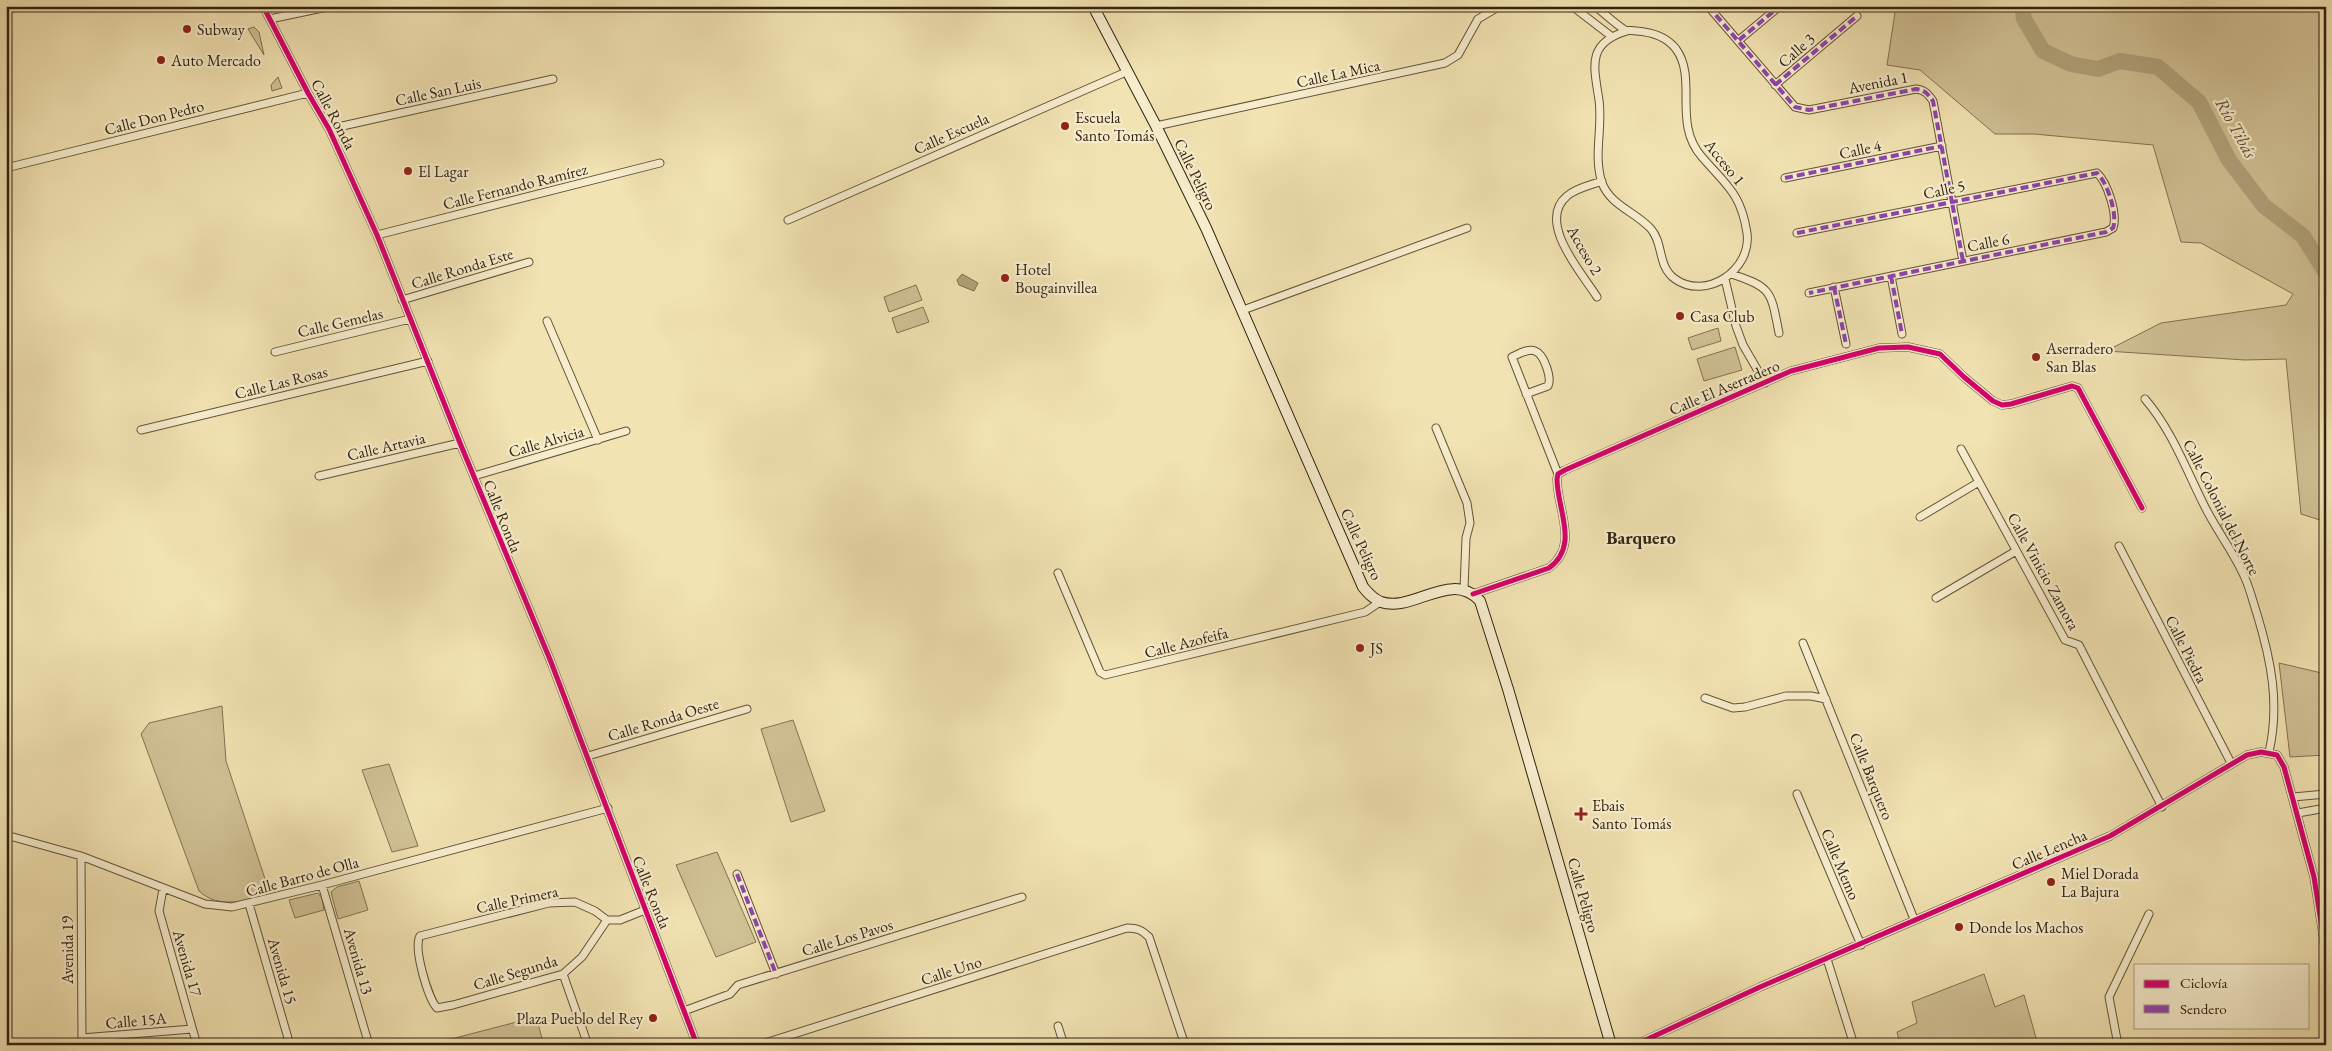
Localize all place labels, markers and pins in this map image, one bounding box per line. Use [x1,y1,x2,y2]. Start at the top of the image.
place label: Subway [197,19,246,40]
marker: Subway [181,23,193,35]
place label: Auto Mercado [170,50,261,71]
marker: Auto Mercado [155,54,167,66]
place label: Escuela Santo Tomás [1075,107,1154,146]
marker: Escuela Santo Tomás [1059,120,1071,132]
place label: El Lagar [418,161,469,182]
marker: El Lagar [402,165,414,177]
place label: Hotel Bougainvillea [1015,259,1098,298]
marker: Hotel Bougainvillea [999,272,1011,284]
place label: Casa Club [1690,306,1754,327]
marker: Casa Club [1674,310,1686,322]
place label: Aserradero San Blas [2045,338,2113,377]
marker: Aserradero San Blas [2030,351,2042,363]
place label: JS [1368,638,1383,659]
marker: JS [1354,642,1366,654]
place label: Ebais Santo Tomás [1592,795,1671,834]
marker: Ebais Santo Tomás [1574,807,1588,821]
place label: Miel Dorada La Bajura [2061,863,2139,902]
marker: Miel Dorada La Bajura [2045,876,2057,888]
place label: Donde los Machos [1969,917,2083,938]
marker: Donde los Machos [1953,921,1965,933]
place label: Plaza Pueblo del Rey [516,1008,644,1029]
marker: Plaza Pueblo del Rey [647,1012,659,1024]

